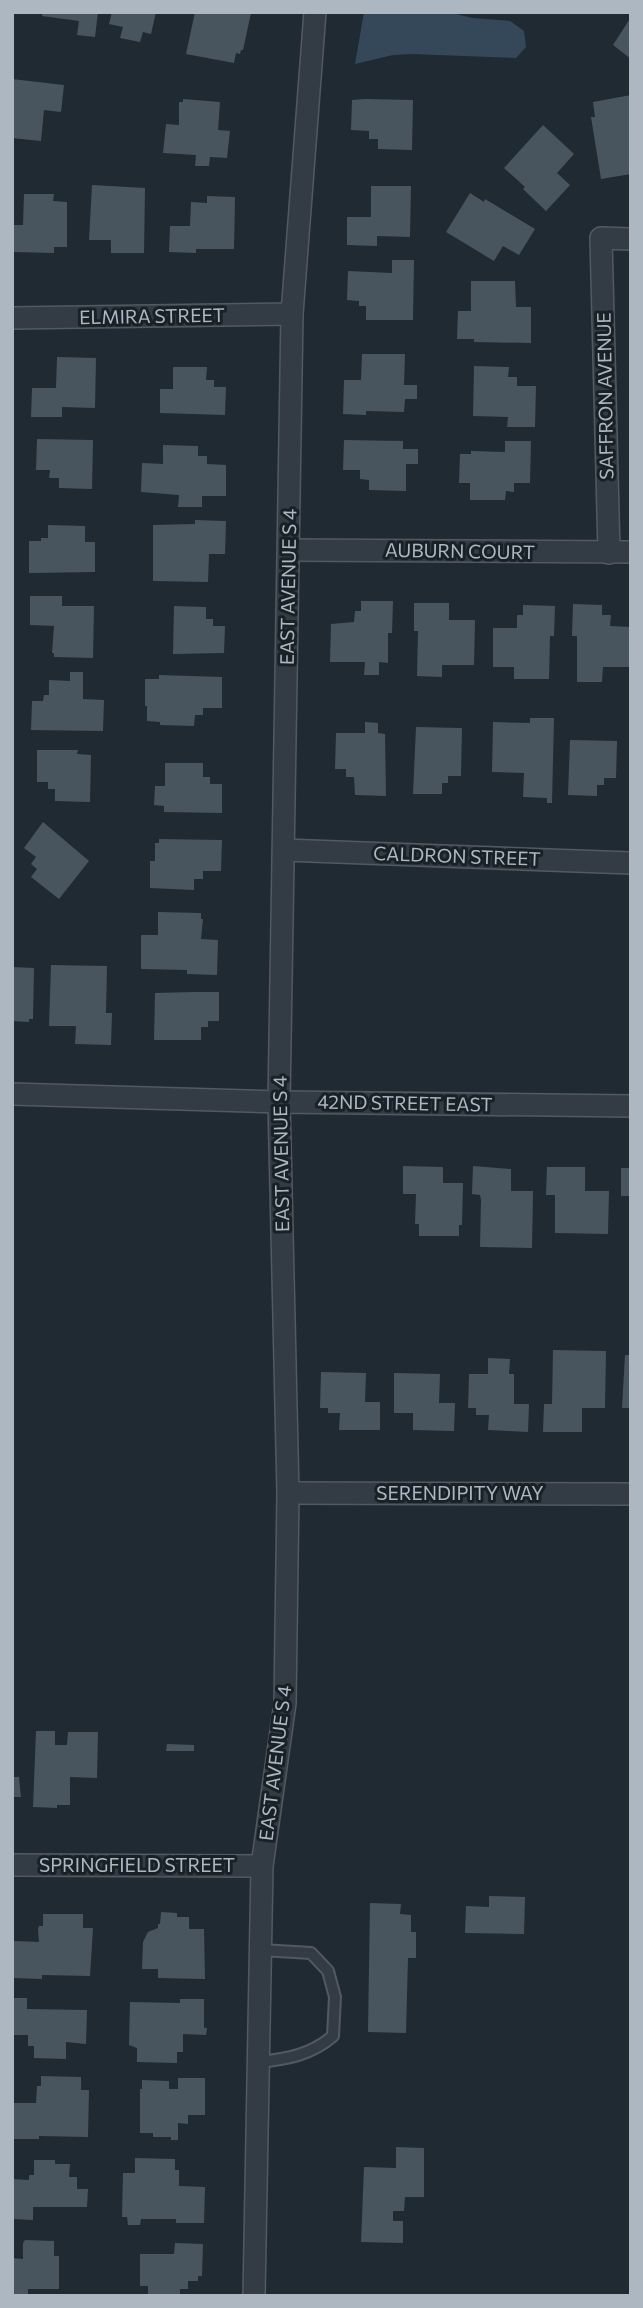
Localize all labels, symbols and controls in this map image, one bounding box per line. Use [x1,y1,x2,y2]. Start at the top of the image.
street label: ELMIRA STREET [79,303,225,328]
street label: SAFFRON AVENUE [592,312,617,480]
street label: EAST AVENUE S 4 [275,509,300,665]
street label: AUBURN COURT [385,538,535,563]
street label: CALDRON STREET [373,841,541,870]
street label: EAST AVENUE S 4 [268,1076,293,1232]
street label: 42ND STREET EAST [317,1089,493,1116]
street label: SERENDIPITY WAY [376,1481,544,1504]
street label: EAST AVENUE S 4 [254,1684,295,1842]
street label: SPRINGFIELD STREET [39,1853,235,1876]

